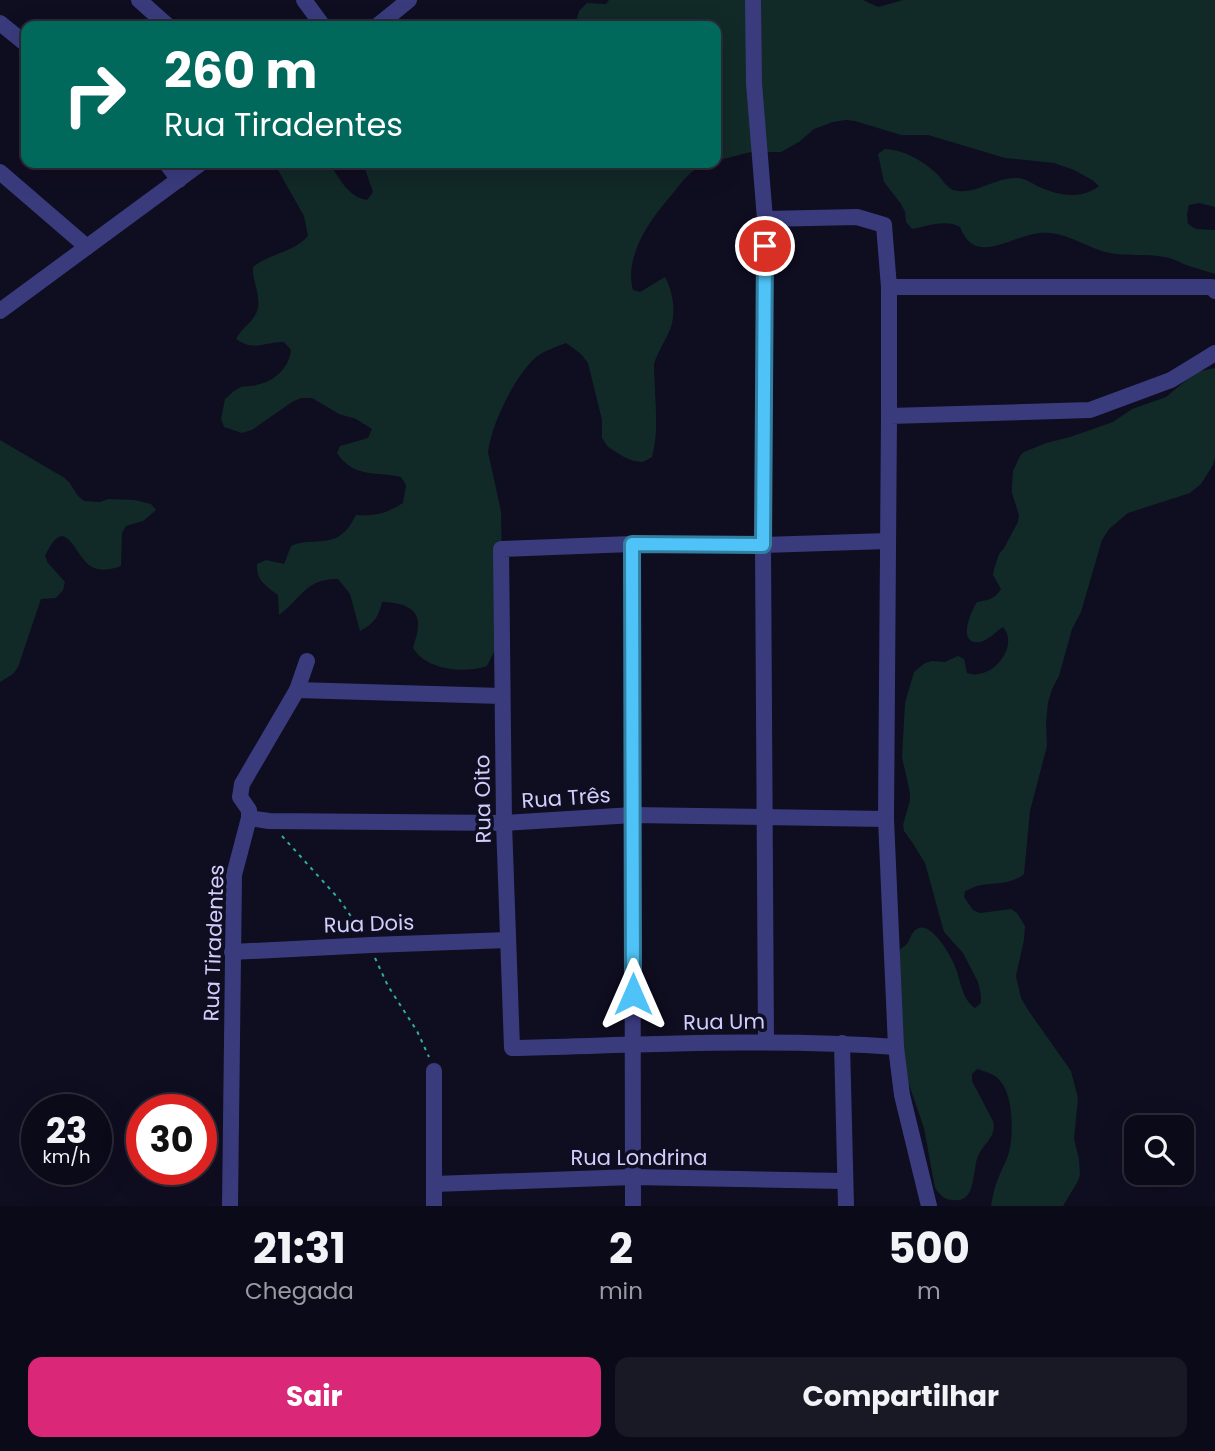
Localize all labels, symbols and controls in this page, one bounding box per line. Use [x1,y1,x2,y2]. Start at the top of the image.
text: 260 m [164,37,317,105]
icon: right [49,49,140,140]
text: Rua Tiradentes [164,102,403,147]
pin [735,216,795,276]
icon: arrive [746,227,784,265]
street label: Rua Oito [467,754,498,844]
street label: Rua Três [520,780,611,815]
street label: Rua Tiradentes [196,864,231,1022]
street label: Rua Dois [323,907,415,940]
position arrow [596,957,670,1031]
street label: Rua Um [683,1006,765,1037]
speed limit sign: 30 [126,1094,217,1185]
text: 23 [46,1106,87,1155]
map controls [1124,1115,1194,1185]
button: search [1124,1115,1194,1185]
street label: Rua Londrina [571,1143,707,1172]
text: km/h [43,1144,90,1169]
text: 21:31 [253,1219,346,1278]
text: 2 [609,1219,633,1278]
text: 500 [888,1219,970,1278]
text: Chegada [245,1275,354,1307]
text: min [599,1275,643,1307]
text: m [917,1275,941,1307]
button: Sair [28,1357,601,1437]
button: Compartilhar [615,1357,1187,1437]

